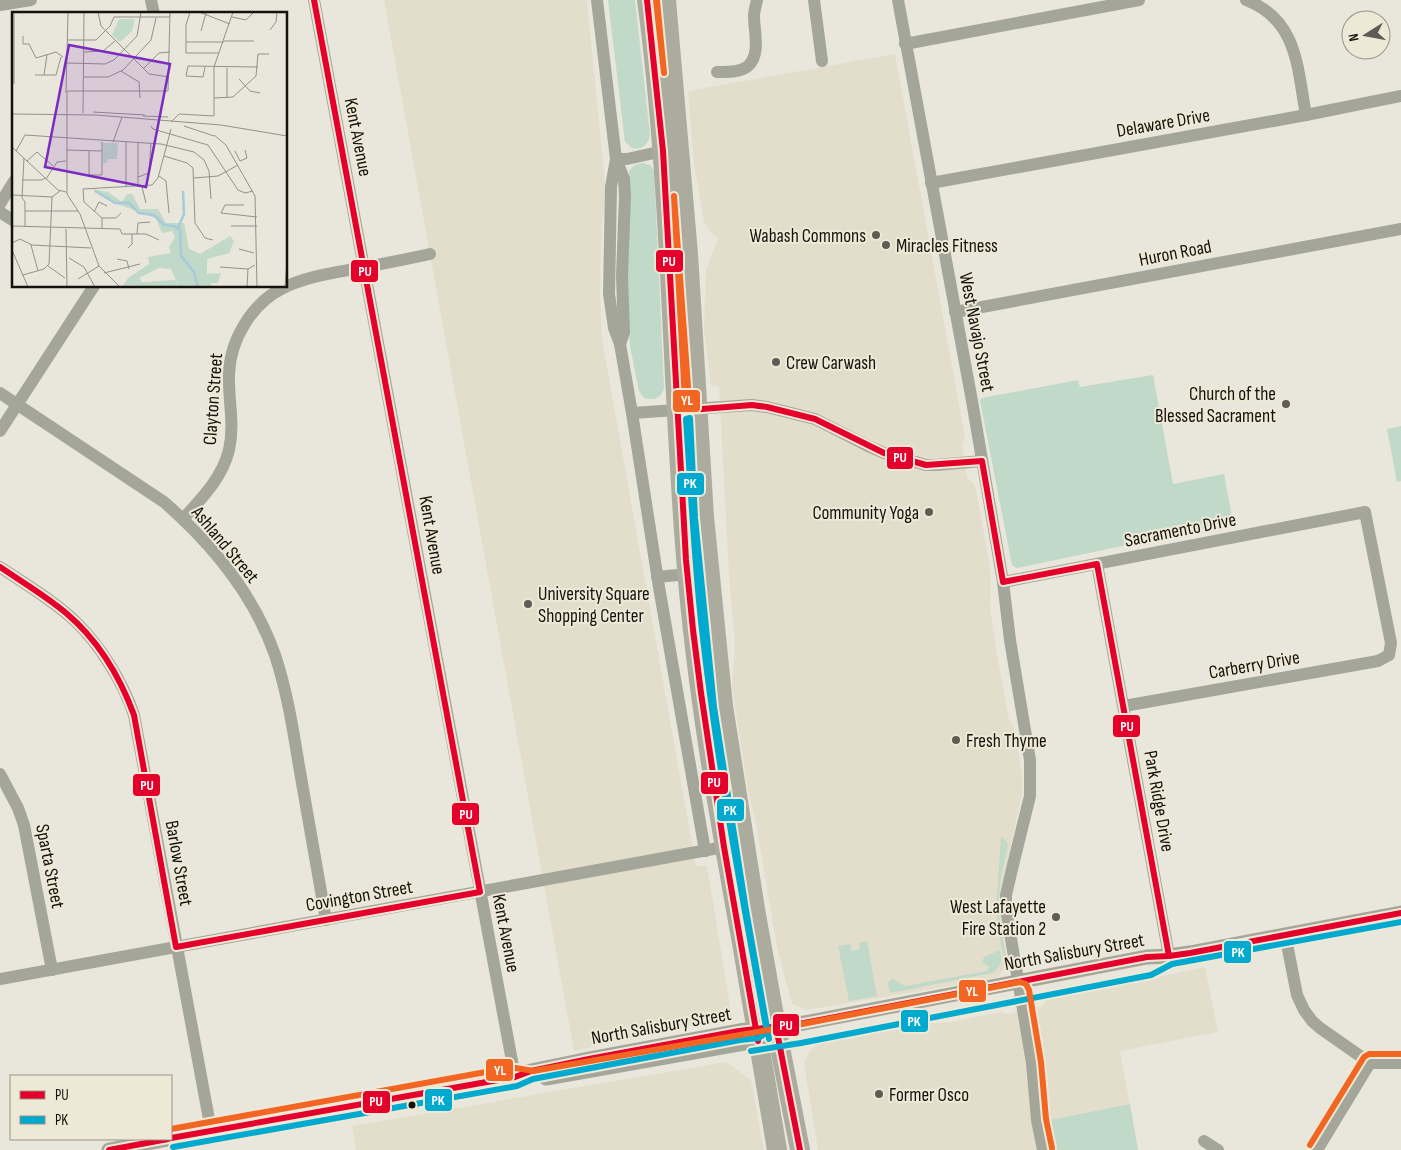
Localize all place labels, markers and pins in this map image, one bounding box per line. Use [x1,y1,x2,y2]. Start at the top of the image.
place label: Wabash Commons [750,225,866,248]
marker: Wabash Commons [870,229,882,241]
place label: Miracles Fitness [896,235,998,258]
marker: Miracles Fitness [880,239,892,251]
place label: Crew Carwash [786,352,876,375]
marker: Crew Carwash [770,356,782,368]
place label: Church of the Blessed Sacrament [1155,383,1276,428]
marker: Church of the Blessed Sacrament [1280,398,1292,410]
place label: Community Yoga [812,502,919,525]
marker: Community Yoga [923,506,935,518]
place label: University Square Shopping Center [538,583,650,628]
marker: University Square Shopping Center [522,598,534,610]
place label: Fresh Thyme [966,730,1047,753]
marker: Fresh Thyme [950,734,962,746]
place label: West Lafayette Fire Station 2 [950,896,1046,941]
marker: West Lafayette Fire Station 2 [1050,911,1062,923]
place label: Former Osco [889,1084,969,1107]
marker: Former Osco [873,1088,885,1100]
unlabelled marker [407,1100,417,1110]

